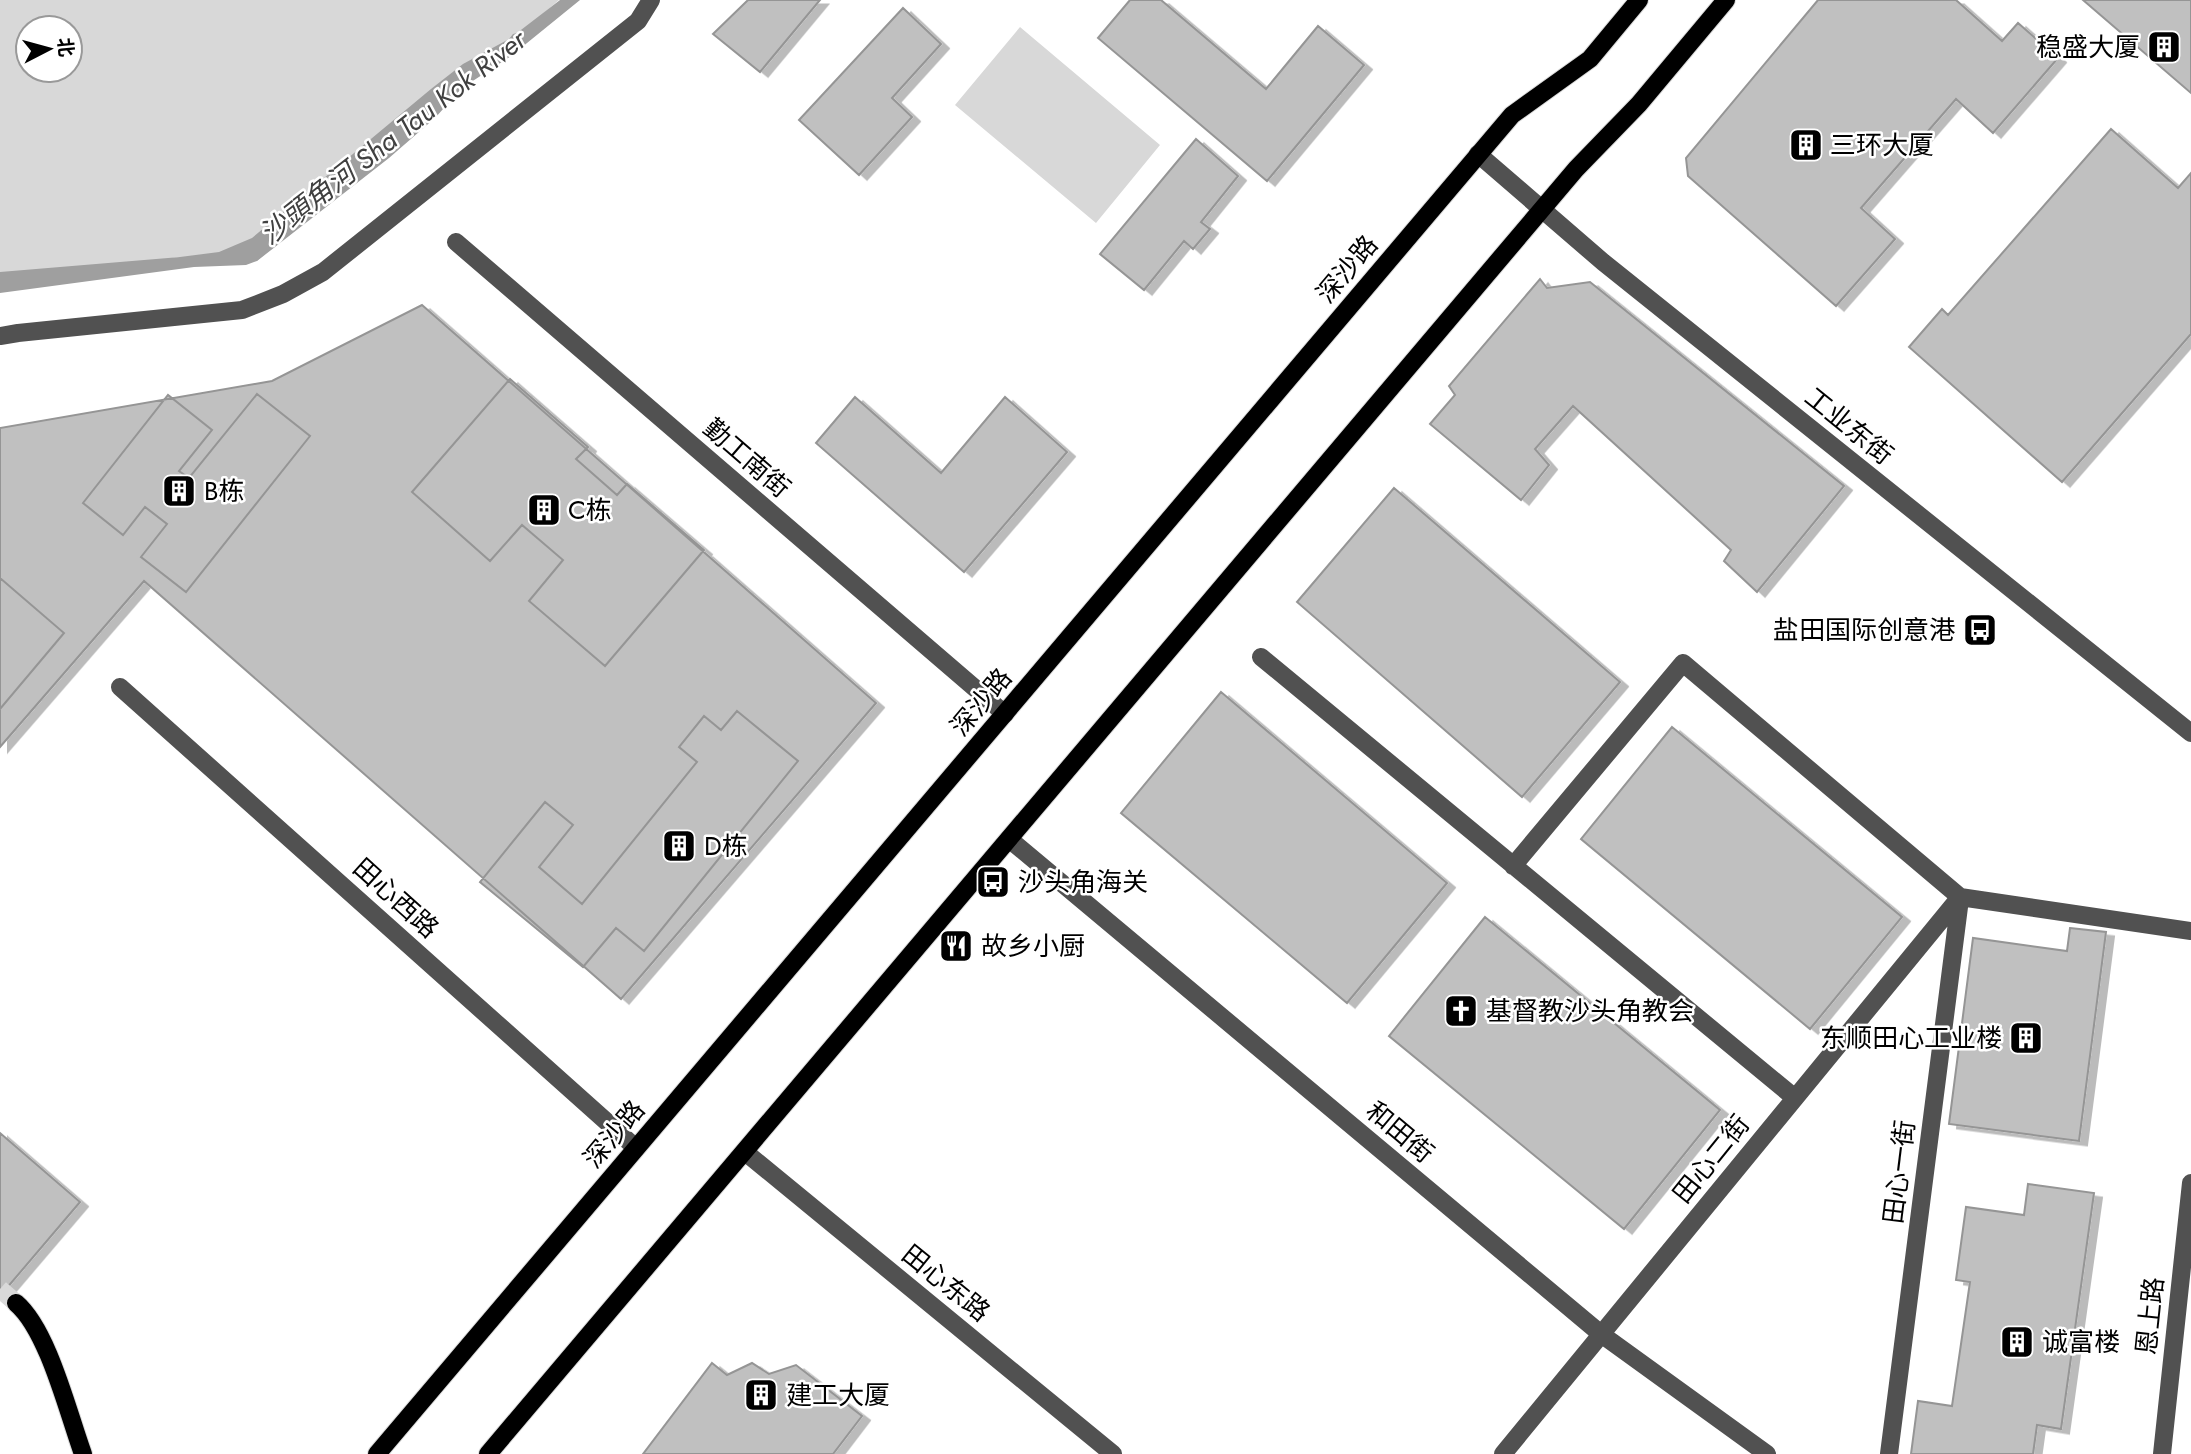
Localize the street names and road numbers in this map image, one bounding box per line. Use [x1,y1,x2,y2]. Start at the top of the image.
street label: 深沙路 [1307,227,1387,311]
street label: 工业东街 [1797,379,1901,473]
street label: 勤工南街 [695,410,799,506]
street label: 深沙路 [941,660,1021,744]
street label: 田心西路 [345,849,447,947]
street label: 深沙路 [574,1092,654,1176]
street label: 和田街 [1358,1092,1442,1172]
street label: 田心二街 [1664,1107,1758,1211]
street label: 田心一街 [1874,1118,1924,1226]
street label: 田心东路 [894,1236,998,1330]
street label: 恩上路 [2127,1275,2173,1357]

